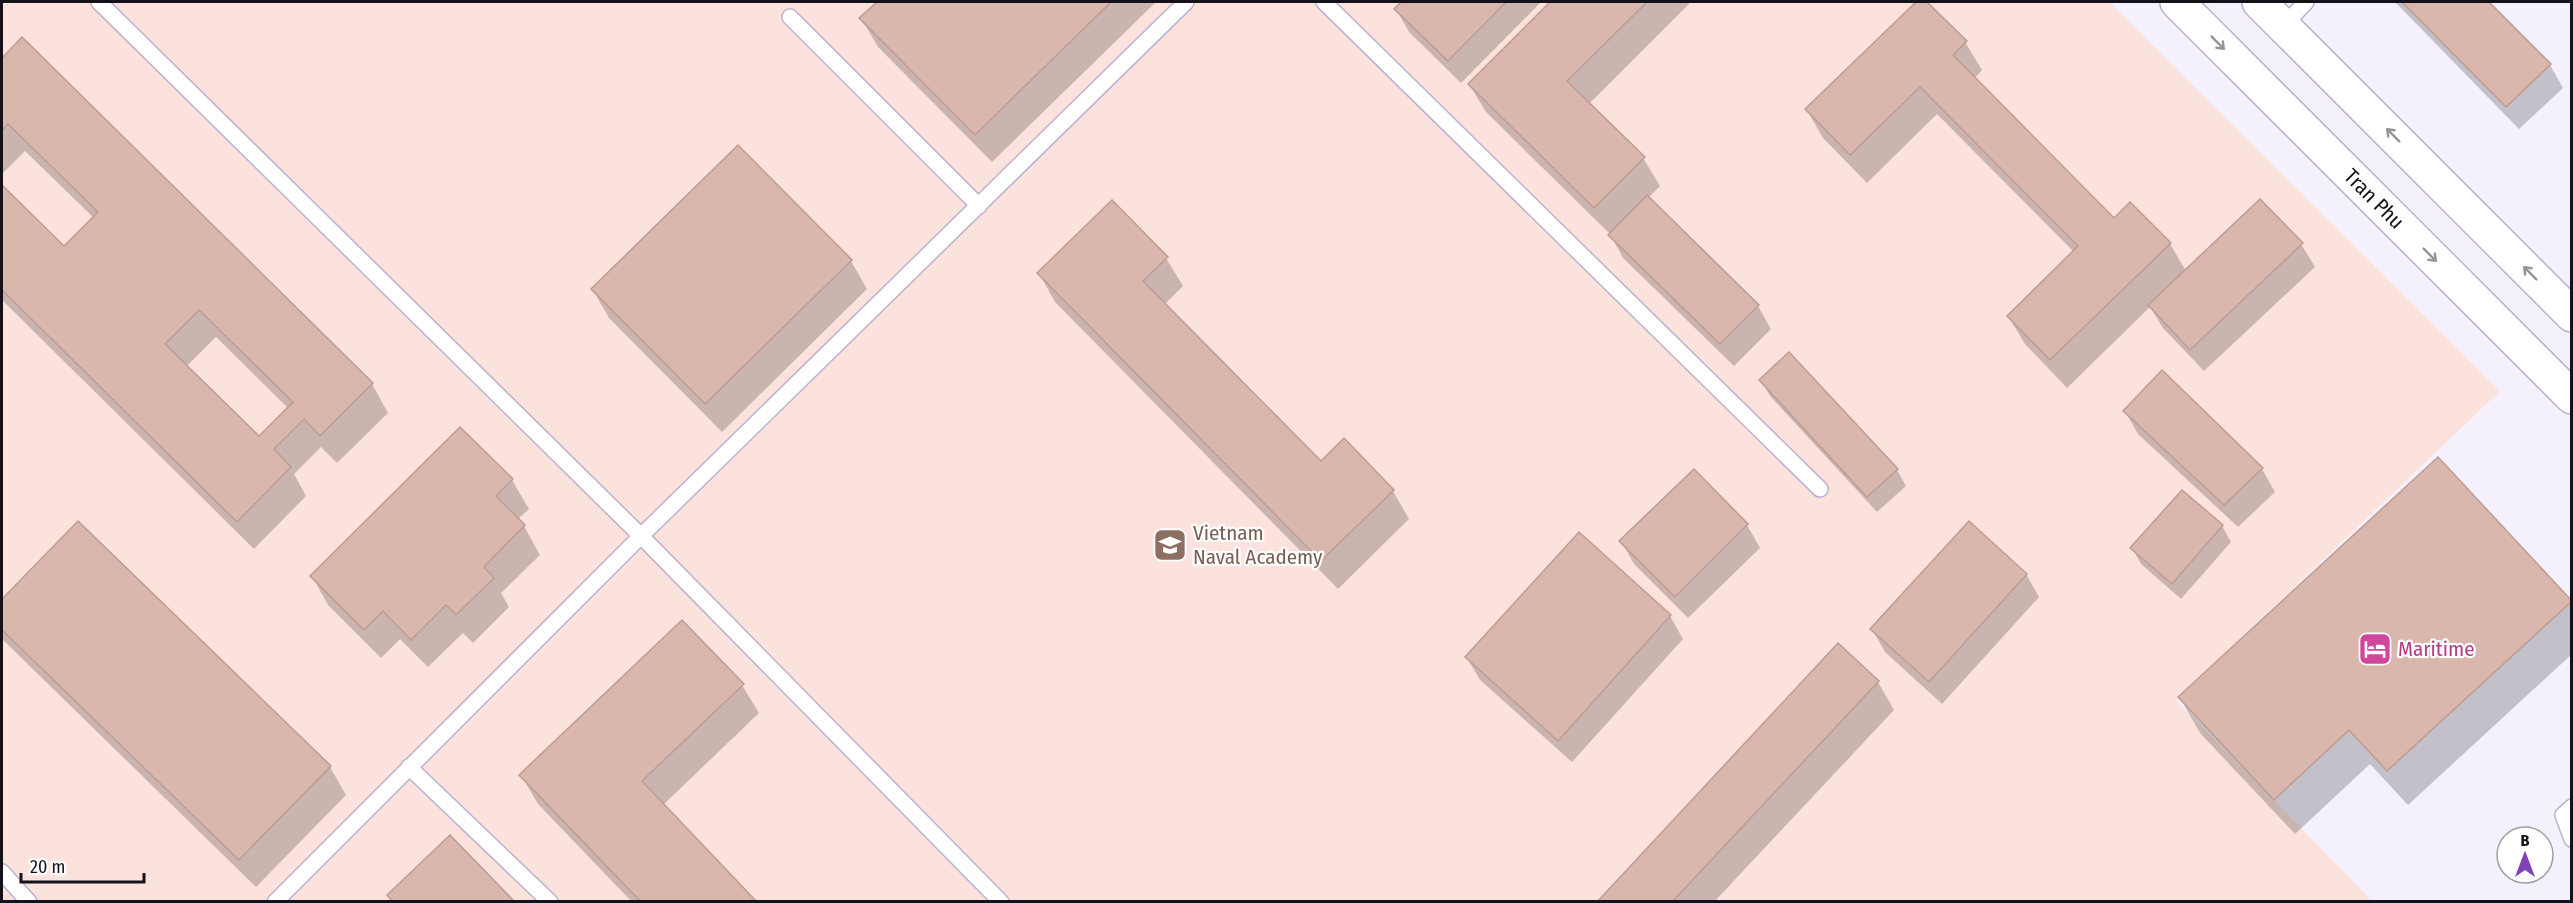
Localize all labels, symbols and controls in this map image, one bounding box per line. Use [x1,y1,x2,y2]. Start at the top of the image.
one-way arrow [2210,35,2225,50]
one-way arrow [2385,128,2400,143]
street label: Tran Phu [2338,163,2410,235]
one-way arrow [2422,248,2437,263]
one-way arrow [2523,266,2538,281]
place label: Vietnam Naval Academy [1193,520,1323,570]
school or university icon: Vietnam Naval Academy [1152,527,1188,563]
hotel icon: Maritime [2357,631,2393,667]
place label: Maritime [2398,636,2475,662]
north arrow [2495,825,2555,885]
text: B [2521,831,2530,850]
scale bar [21,846,144,884]
text: 20 m [30,856,65,878]

